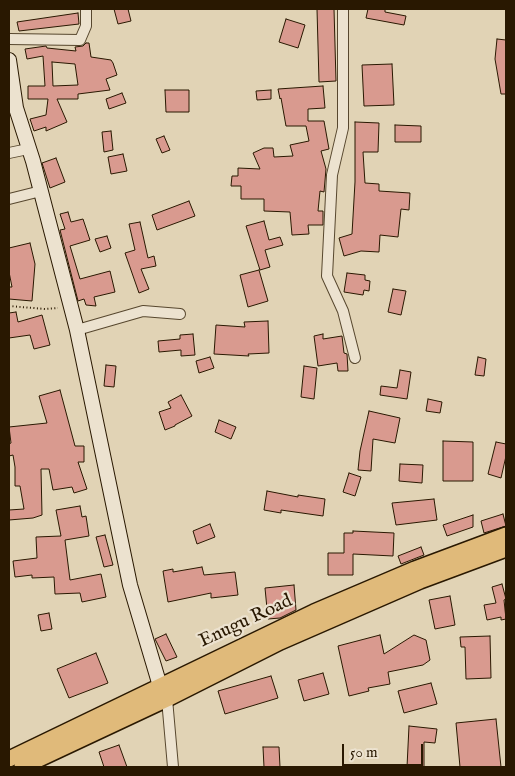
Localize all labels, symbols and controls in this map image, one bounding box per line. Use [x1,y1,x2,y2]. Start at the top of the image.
street label: Enugu Road [196,590,296,654]
scale bar [345,734,426,766]
text: 50 m [350,743,378,762]

